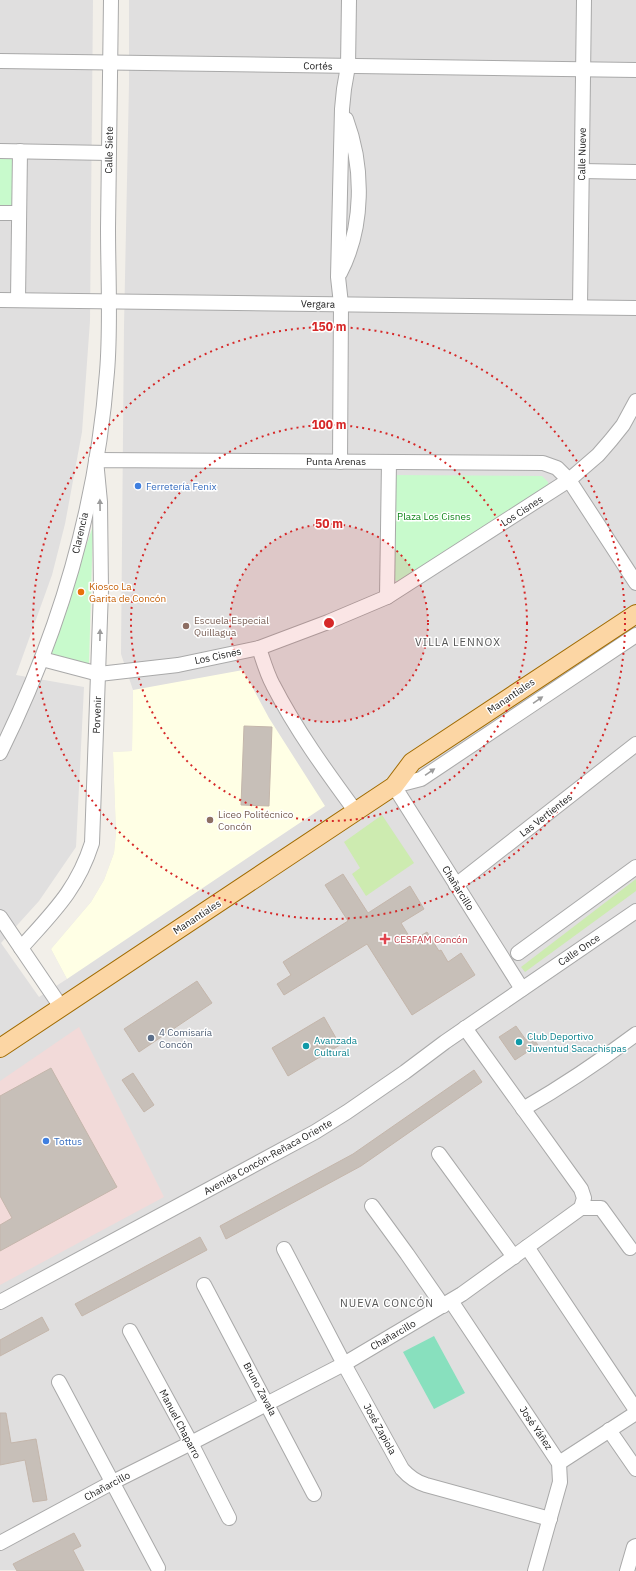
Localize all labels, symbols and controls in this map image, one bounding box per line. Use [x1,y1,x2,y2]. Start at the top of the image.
street label: Cortés [303,59,333,73]
street label: Calle Siete [102,126,116,174]
street label: Calle Nueve [575,127,589,181]
street label: Vergara [301,297,336,311]
text: 150 m [311,319,347,334]
text: 100 m [311,417,347,432]
street label: Punta Arenas [306,455,366,468]
place label: Ferretería Fenix [146,480,217,493]
marker: Ferretería Fenix [133,481,143,491]
street label: Los Cisnes [499,493,546,529]
one-way arrow [97,498,103,511]
street label: Clarencia [69,510,91,555]
park label: Plaza Los Cisnes [397,510,471,523]
text: 50 m [315,516,343,531]
place label: Kiosco La Garita de Concón [89,580,166,605]
marker: Kiosco La Garita de Concón [76,587,86,597]
place label: Escuela Especial Quillagua [194,614,269,639]
centre of rings [322,616,336,630]
marker: Escuela Especial Quillagua [181,621,191,631]
one-way arrow [96,629,103,641]
district label: VILLA LENNOX [415,635,501,649]
street label: Los Cisnes [193,645,243,667]
street label: Manantiales [485,675,537,717]
street label: Porvenir [90,696,104,734]
one-way arrow [533,696,543,704]
one-way arrow [424,769,436,776]
street label: Las Vertientes [517,790,575,840]
place label: Liceo Politécnico Concón [218,808,294,833]
marker: Liceo Politécnico Concón [205,815,215,825]
street label: Chañarcillo [439,863,477,913]
street label: Manantiales [171,897,224,937]
street label: Calle Once [555,931,603,969]
marker: CESFAM Concón [379,933,391,945]
place label: CESFAM Concón [394,933,468,946]
place label: 4 Comisaría Concón [159,1026,213,1051]
place label: Club Deportivo Juventud Sacachispas [527,1030,627,1055]
marker: 4 Comisaría Concón [146,1033,156,1043]
place label: Avanzada Cultural [314,1034,358,1059]
marker: Club Deportivo Juventud Sacachispas [514,1037,524,1047]
marker: Avanzada Cultural [301,1041,311,1051]
street label: Avenida Concón-Reñaca Oriente [202,1116,335,1198]
place label: Tottus [54,1135,82,1148]
marker: Tottus [41,1136,51,1146]
district label: NUEVA CONCÓN [340,1296,434,1310]
street label: Chañarcillo [368,1317,418,1353]
street label: Bruno Zavala [240,1360,280,1419]
street label: Manuel Chaparro [156,1387,204,1461]
street label: José Zapiola [361,1401,400,1457]
street label: José Yáñez [517,1404,556,1453]
street label: Chañarcillo [82,1468,133,1504]

